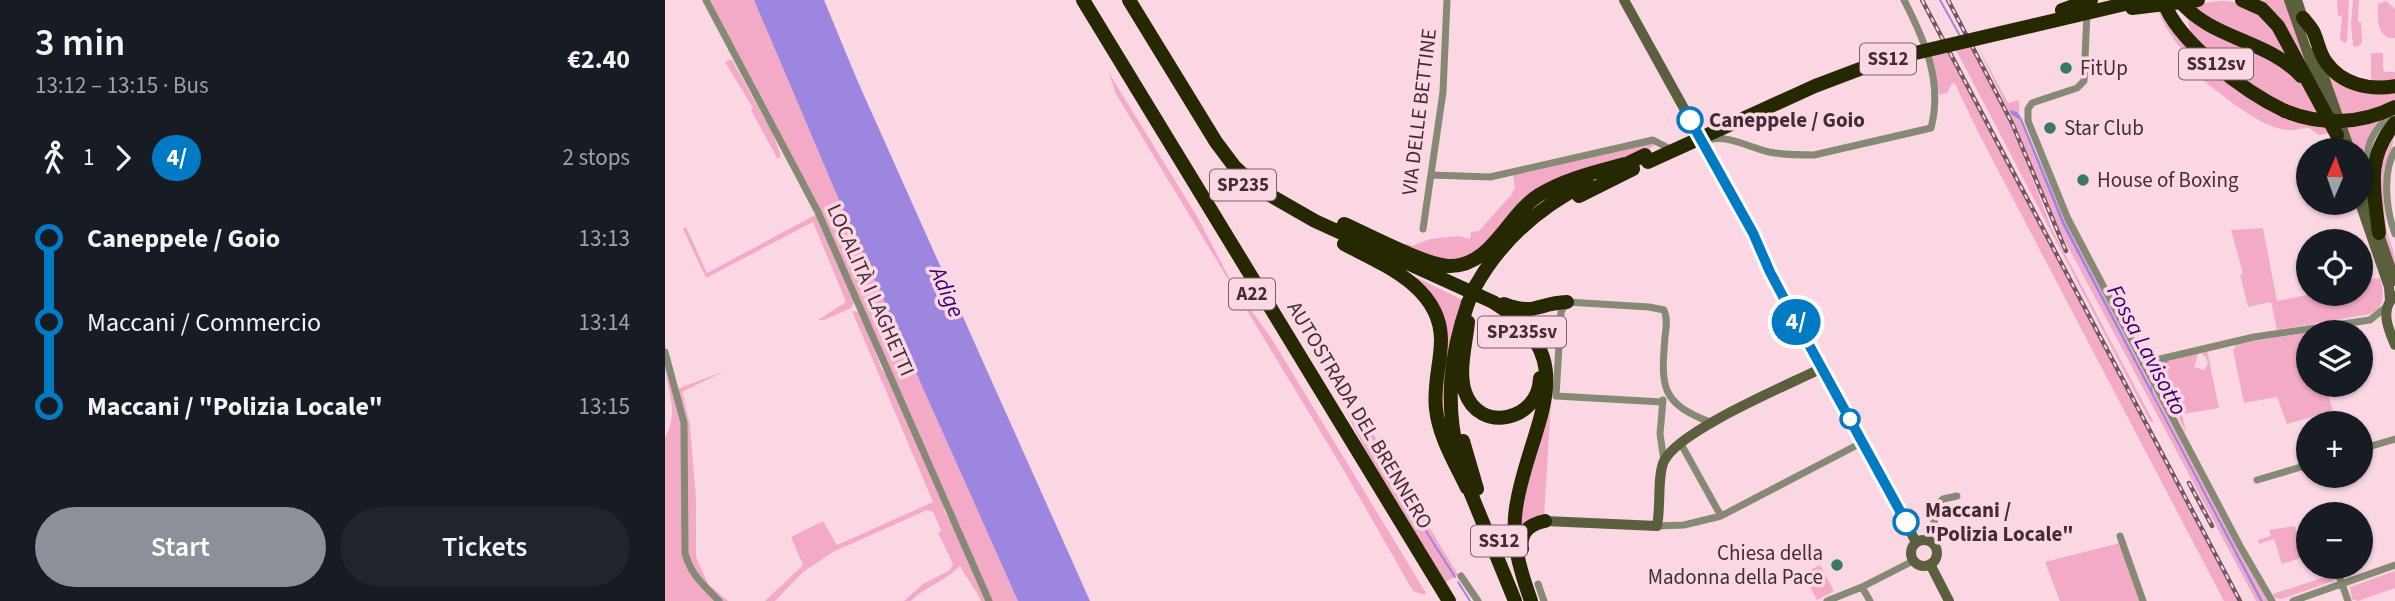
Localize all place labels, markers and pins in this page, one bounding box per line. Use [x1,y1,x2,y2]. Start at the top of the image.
place label: FitUp [2080,53,2128,83]
marker: FitUp [2058,60,2074,76]
place label: Caneppele / Goio [1709,105,1865,135]
marker: Caneppele / Goio [1677,107,1703,133]
place label: Star Club [2064,113,2144,143]
marker: Star Club [2042,120,2058,136]
place label: House of Boxing [2097,165,2239,195]
marker: House of Boxing [2075,172,2091,188]
unlabelled marker [1840,409,1860,429]
place label: Maccani / "Polizia Locale" [1925,495,2074,549]
marker: Maccani / "Polizia Locale" [1893,509,1919,535]
place label: Chiesa della Madonna della Pace [1648,538,1823,592]
marker: Chiesa della Madonna della Pace [1829,557,1845,573]

